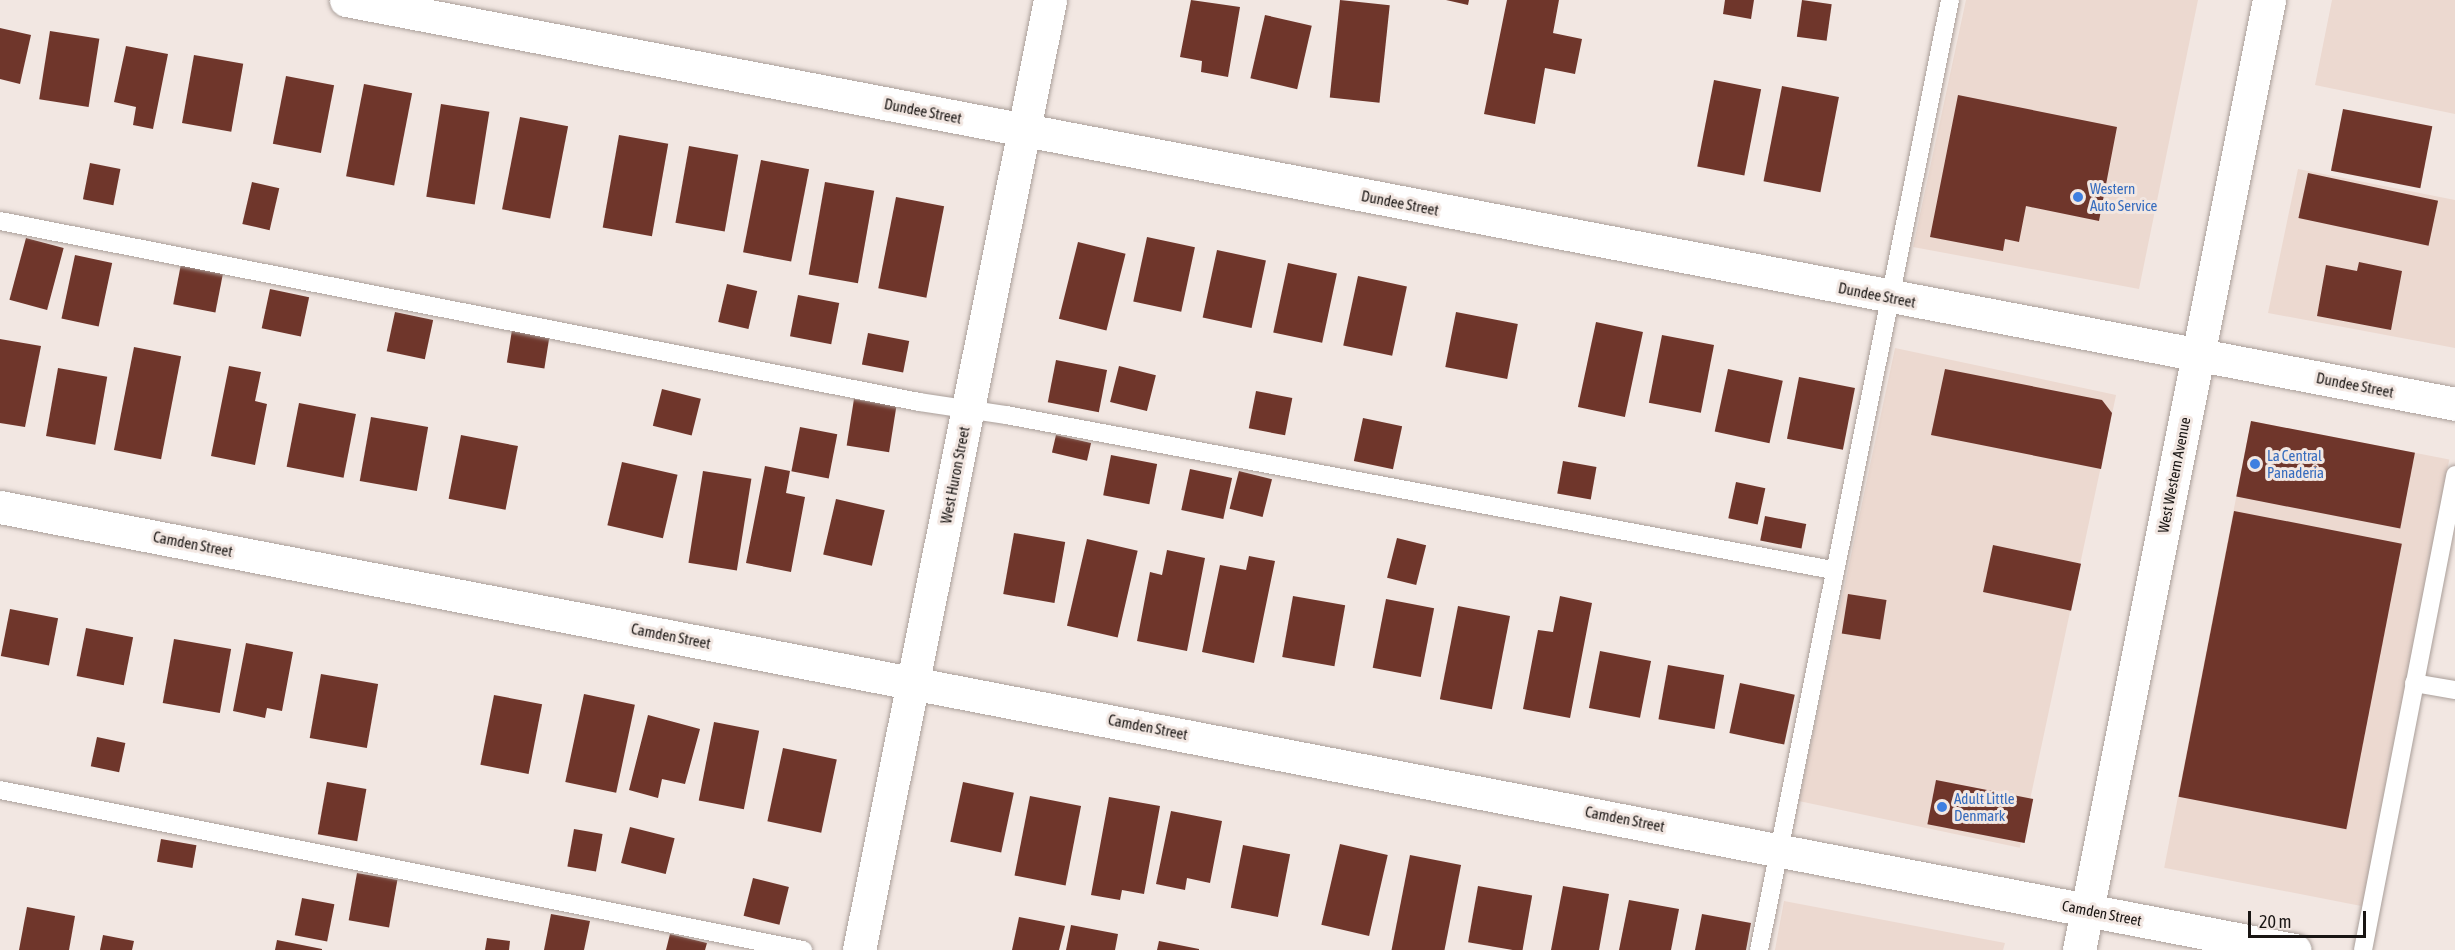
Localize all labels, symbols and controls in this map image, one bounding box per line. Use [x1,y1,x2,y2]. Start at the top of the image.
street label: Dundee Street [883,95,963,127]
place label: Western Auto Service [2090,179,2157,214]
street label: Dundee Street [1360,187,1440,219]
marker: Western Auto Service [2071,190,2085,204]
street label: Dundee Street [1837,279,1917,311]
street label: Dundee Street [2315,369,2395,401]
street label: West Western Avenue [2154,416,2194,534]
street label: West Huron Street [937,425,973,525]
place label: La Central Panaderia [2267,446,2324,481]
marker: La Central Panaderia [2248,457,2262,471]
street label: Camden Street [152,527,234,561]
street label: Camden Street [630,619,712,653]
street label: Camden Street [1107,710,1189,744]
place label: Adult Little Denmark [1954,789,2015,824]
marker: Adult Little Denmark [1935,800,1949,814]
street label: Camden Street [1584,802,1666,836]
street label: Camden Street [2061,896,2143,930]
scale bar [2251,899,2370,937]
text: 20 m [2259,911,2291,932]

